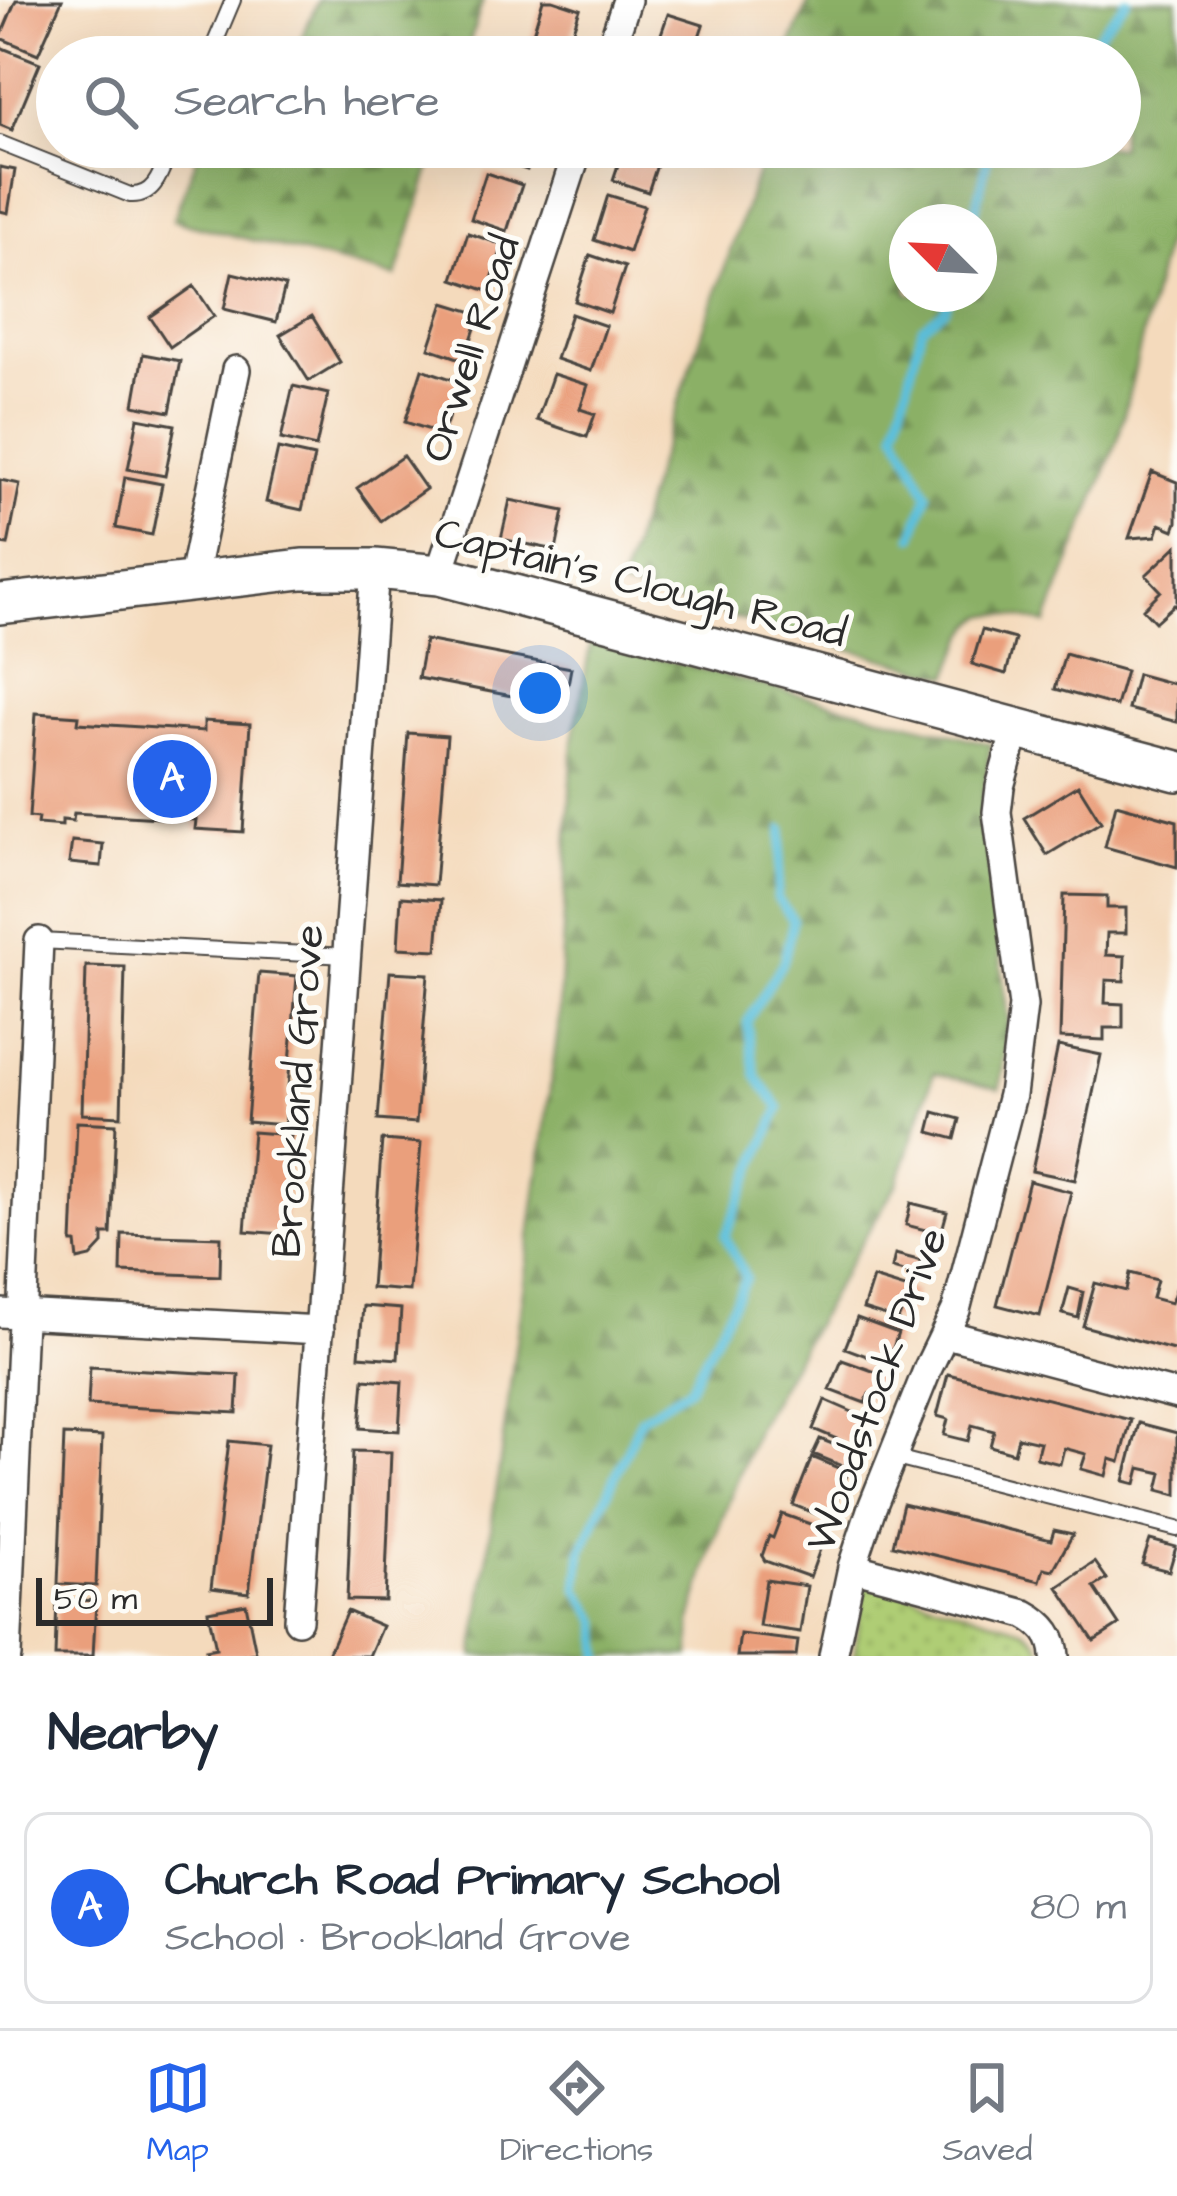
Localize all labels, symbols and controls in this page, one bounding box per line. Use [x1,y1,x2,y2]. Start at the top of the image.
search box [36,36,1141,168]
icon: search [78,69,144,135]
text: Search here [174,71,440,133]
north arrow [889,204,997,312]
street label: Orwell Road [408,228,536,469]
street label: Captain's Clough Road [429,505,852,663]
your location [510,663,570,723]
pin: A [133,734,211,824]
street label: Brookland Grove [258,923,340,1260]
street label: Woodstock Drive [792,1220,963,1560]
scale bar [36,1572,273,1625]
text: 50 m [54,1576,137,1622]
text: Nearby [48,1699,218,1770]
text: Church Road Primary School [165,1850,780,1912]
text: A [78,1881,102,1935]
text: 80 m [1030,1881,1126,1935]
text: School · Brookland Grove [165,1912,631,1966]
tab: Map [145,2055,211,2173]
tab: Directions [500,2055,653,2173]
tab: Saved [942,2055,1032,2173]

